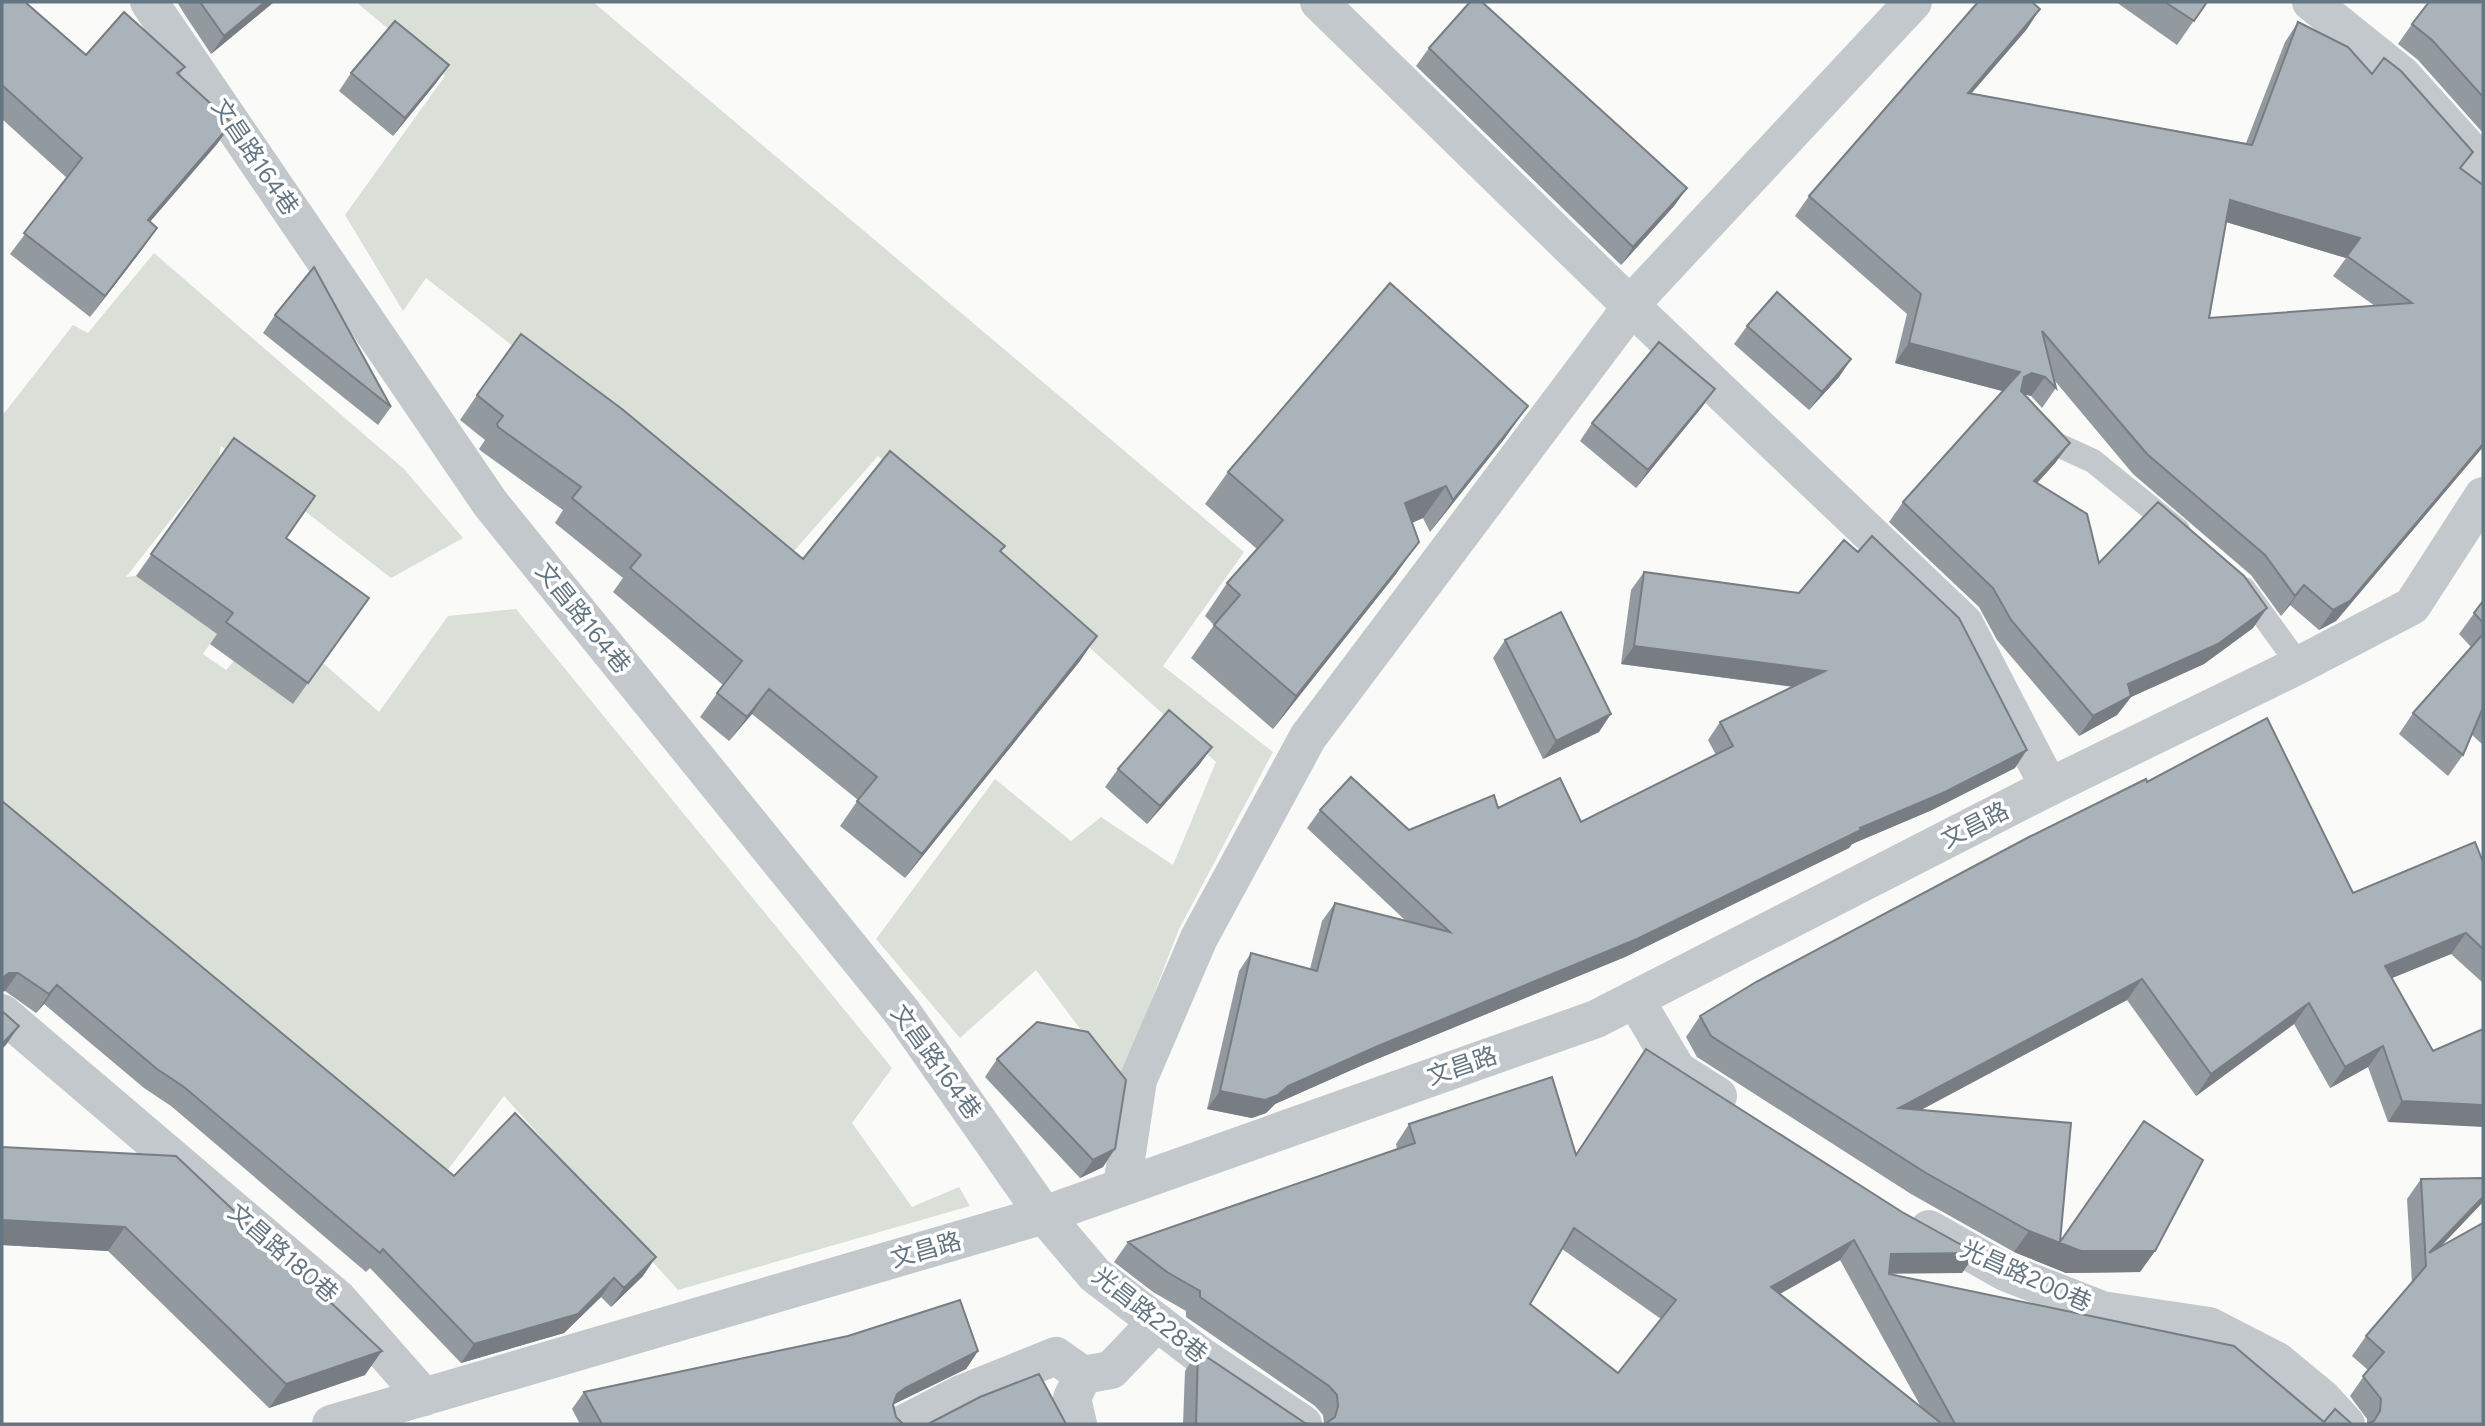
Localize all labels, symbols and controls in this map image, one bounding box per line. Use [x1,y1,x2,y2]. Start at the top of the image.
street label: 文昌路164巷 [206,93,305,221]
street label: 文昌路164巷 [530,556,637,679]
street label: 文昌路 [1936,795,2013,854]
street label: 文昌路164巷 [885,999,988,1125]
street label: 文昌路 [1423,1040,1501,1091]
street label: 文昌路180巷 [222,1197,344,1308]
street label: 文昌路 [887,1226,964,1273]
street label: 光昌路200巷 [1956,1234,2096,1317]
street label: 光昌路228巷 [1087,1261,1213,1368]

